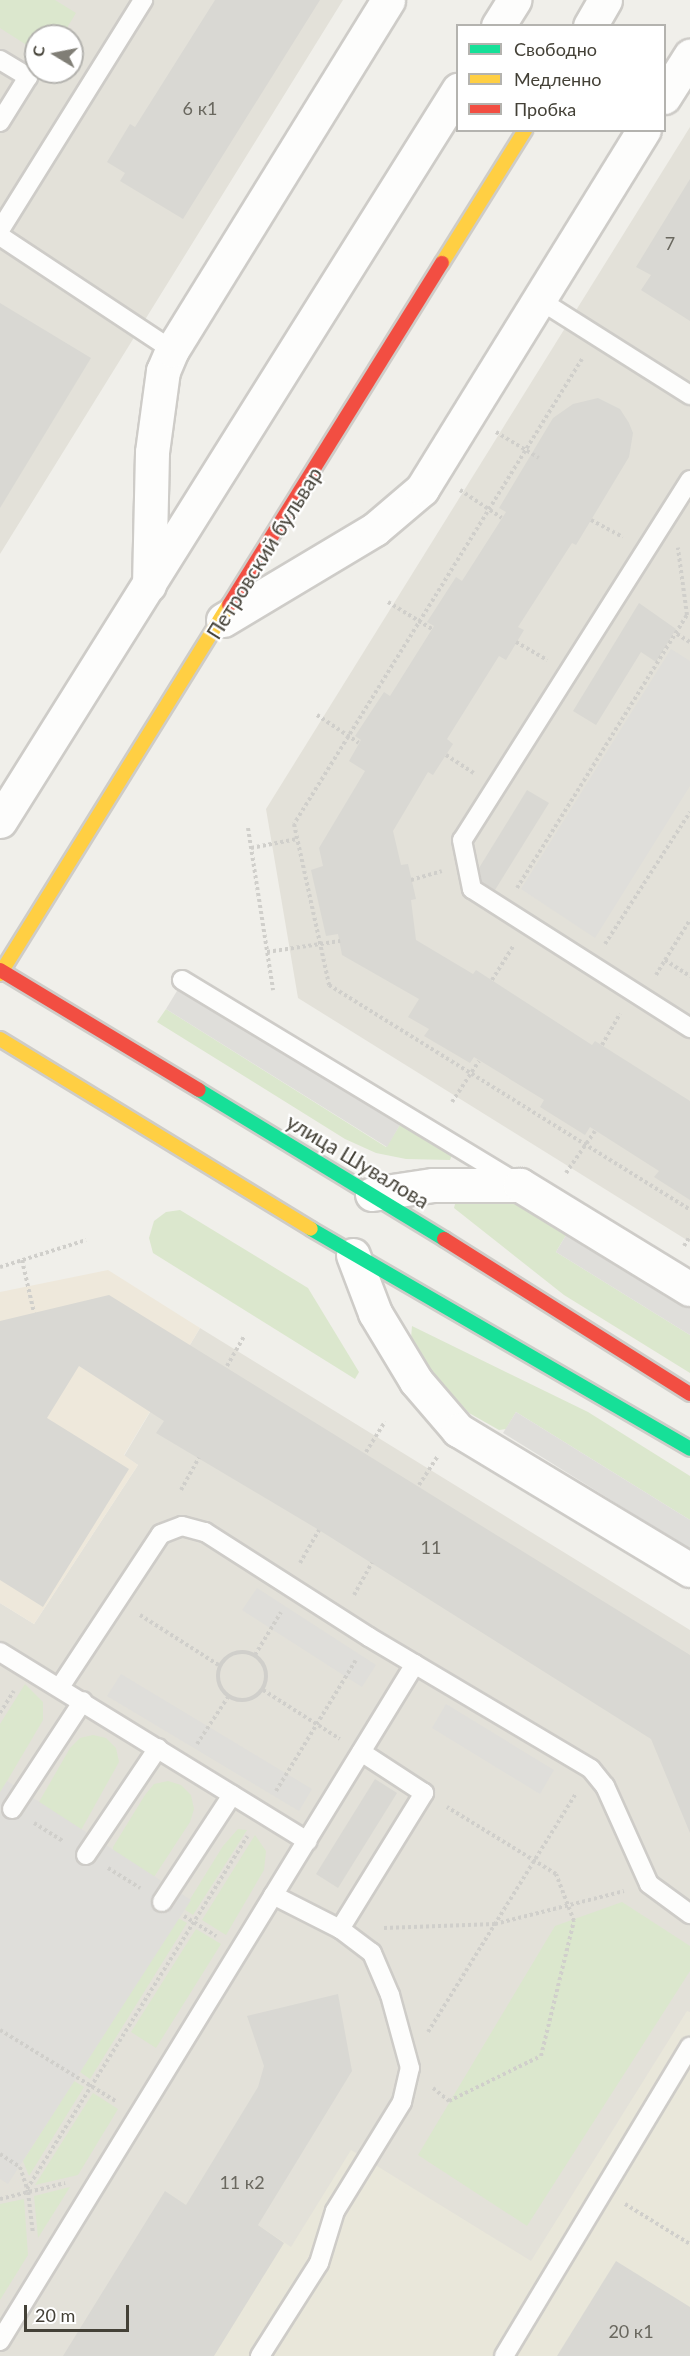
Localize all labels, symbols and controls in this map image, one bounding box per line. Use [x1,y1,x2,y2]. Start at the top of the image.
north arrow [24,24,84,84]
legend [456,24,666,132]
text: Свободно [514,38,597,60]
text: С [27,44,48,58]
text: Медленно [514,68,602,90]
house number: 6 к1 [183,97,217,119]
text: Пробка [514,98,576,120]
house number: 7 [665,232,675,254]
street label: Петровский бульвар [201,462,327,644]
street label: улица Шувалова [282,1109,434,1213]
house number: 11 [421,1536,441,1558]
house number: 11 к2 [219,2171,265,2193]
scale bar [27,2293,132,2331]
text: 20 m [35,2304,75,2326]
house number: 20 к1 [608,2320,654,2342]

